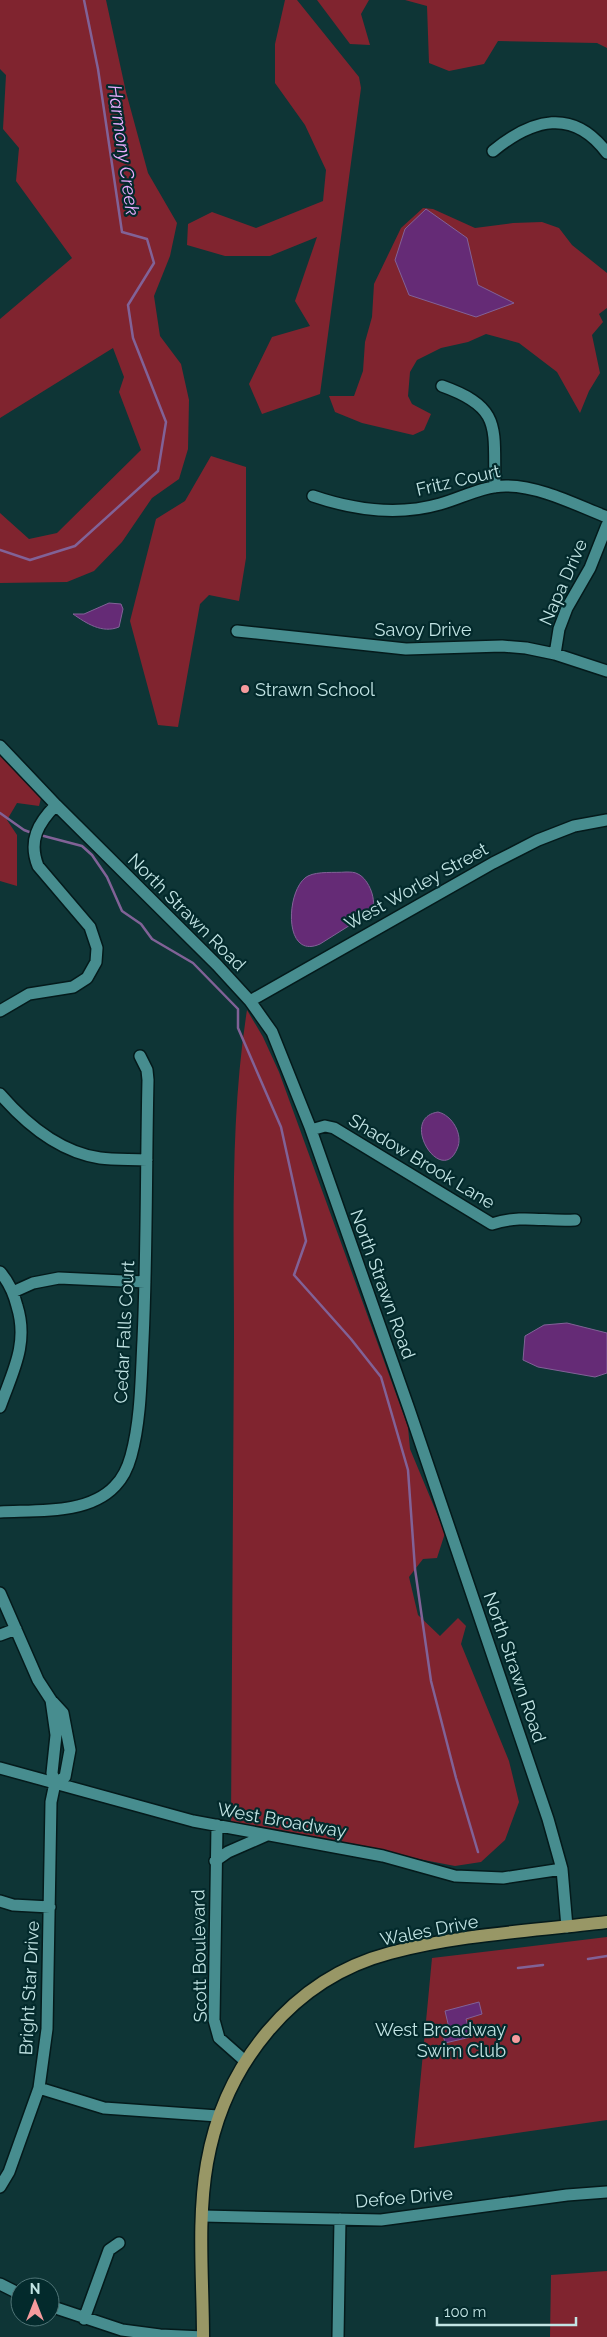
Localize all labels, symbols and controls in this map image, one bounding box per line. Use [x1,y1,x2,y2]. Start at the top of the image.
water label: Harmony Creek [104,83,144,217]
street label: Fritz Court [414,460,502,500]
street label: Napa Drive [535,535,591,628]
street label: Savoy Drive [375,619,472,640]
place label: Strawn School [255,679,375,700]
marker: Strawn School [239,683,251,695]
street label: West Worley Street [341,838,491,934]
street label: North Strawn Road [124,849,250,975]
street label: Shadow Brook Lane [345,1109,499,1213]
street label: North Strawn Road [346,1206,420,1362]
street label: Cedar Falls Court [110,1260,138,1404]
street label: North Strawn Road [479,1589,551,1745]
street label: West Broadway [216,1798,349,1842]
street label: Scott Boulevard [187,1889,211,2023]
street label: Wales Drive [378,1910,480,1950]
street label: Bright Star Drive [15,1920,43,2056]
place label: West Broadway Swim Club [375,2019,506,2061]
marker: West Broadway Swim Club [510,2033,522,2045]
street label: Defoe Drive [354,2182,454,2212]
north arrow [10,2277,60,2327]
text: N [30,2281,40,2297]
scale bar [437,2294,576,2326]
text: 100 m [444,2303,486,2321]

